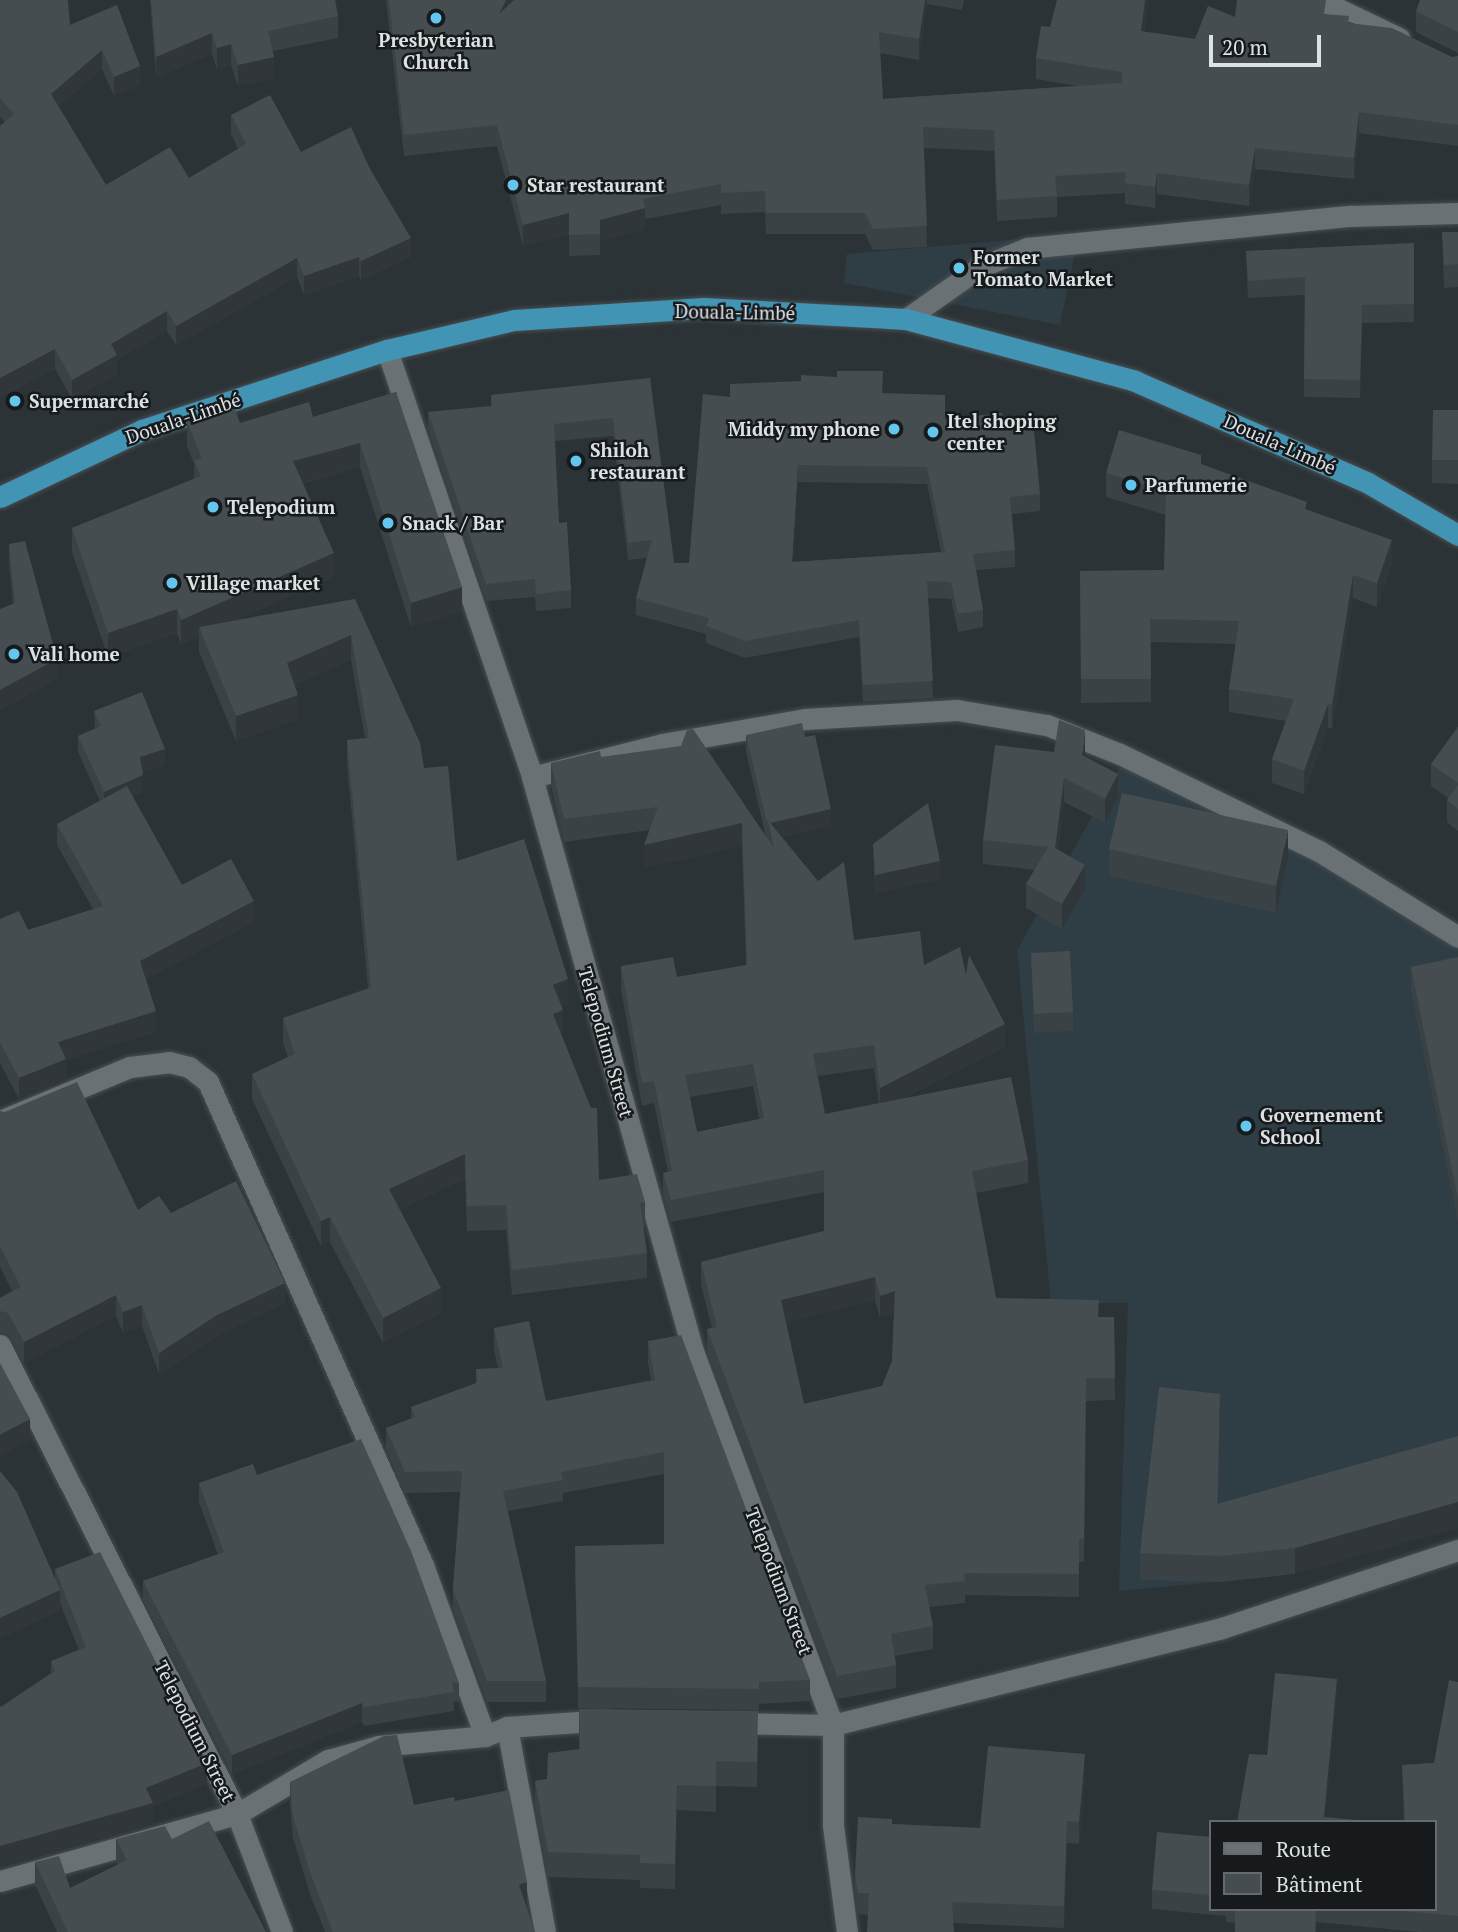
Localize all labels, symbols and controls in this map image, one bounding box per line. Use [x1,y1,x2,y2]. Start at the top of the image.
marker: Presbyterian Church [428,10,444,26]
scale bar [1213,21,1325,65]
place label: Presbyterian Church [378,29,494,73]
text: 20 m [1222,33,1268,61]
place label: Star restaurant [527,174,665,196]
marker: Star restaurant [505,177,521,193]
place label: Former Tomato Market [973,246,1113,290]
marker: Former Tomato Market [951,260,967,276]
street label: Douala-Limbé [675,300,795,324]
street label: Douala-Limbé [122,388,244,448]
place label: Supermarché [29,390,149,412]
marker: Supermarché [7,393,23,409]
street label: Douala-Limbé [1220,409,1340,479]
place label: Itel shoping center [947,410,1056,454]
place label: Middy my phone [728,418,880,440]
marker: Middy my phone [886,421,902,437]
marker: Itel shoping center [925,424,941,440]
place label: Shiloh restaurant [590,439,686,483]
marker: Shiloh restaurant [568,453,584,469]
place label: Parfumerie [1145,474,1247,496]
marker: Parfumerie [1123,477,1139,493]
place label: Telepodium [227,496,335,518]
marker: Telepodium [205,499,221,515]
place label: Snack / Bar [402,512,504,534]
marker: Snack / Bar [380,515,396,531]
place label: Village market [186,572,320,594]
marker: Village market [164,575,180,591]
place label: Vali home [28,643,120,665]
marker: Vali home [6,646,22,662]
street label: Telepodium Street [574,964,638,1120]
place label: Governement School [1260,1104,1383,1148]
marker: Governement School [1238,1118,1254,1134]
street label: Telepodium Street [740,1504,818,1658]
street label: Telepodium Street [150,1657,240,1805]
legend [1210,1820,1437,1911]
text: Route [1276,1835,1331,1863]
text: Bâtiment [1276,1870,1363,1898]

